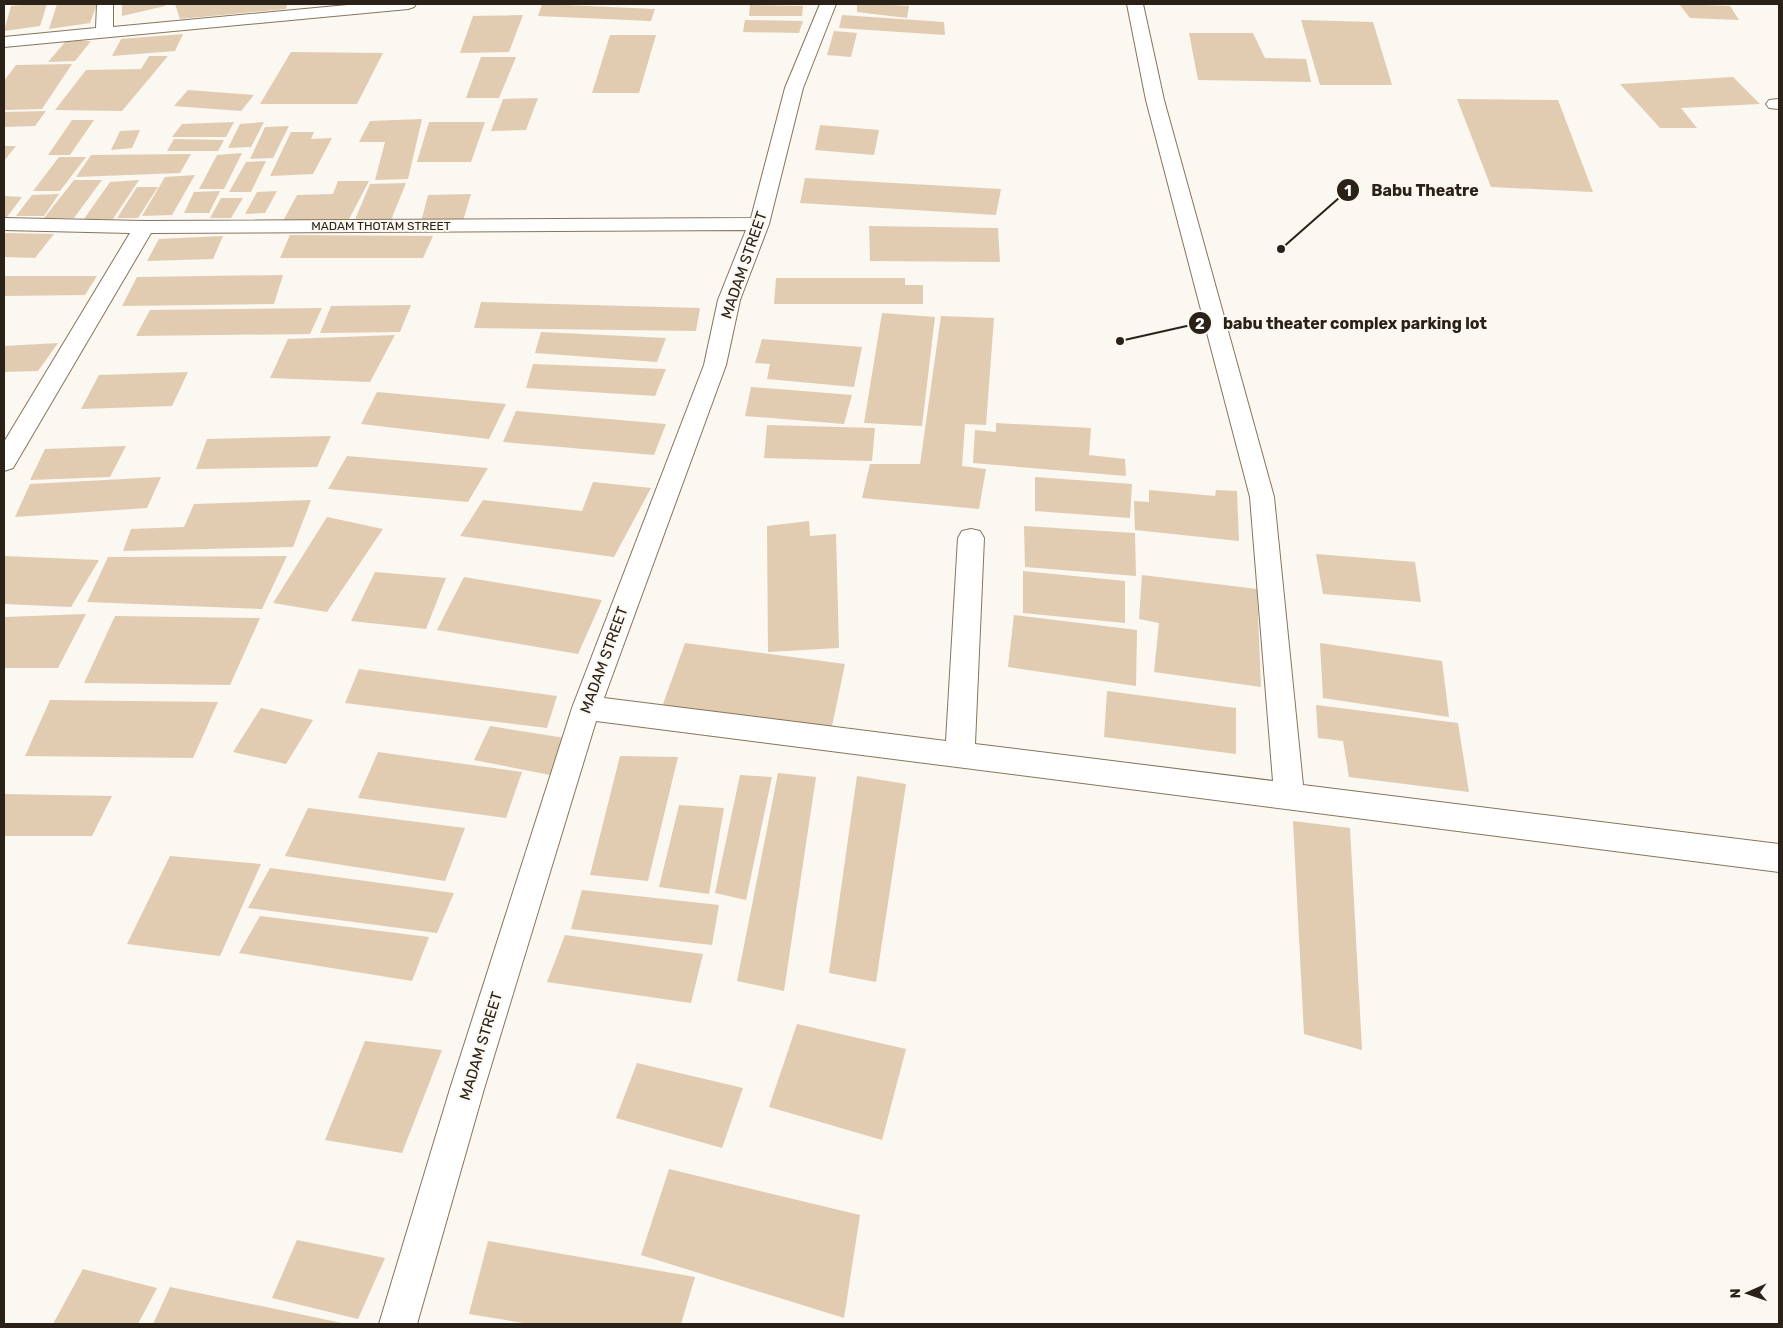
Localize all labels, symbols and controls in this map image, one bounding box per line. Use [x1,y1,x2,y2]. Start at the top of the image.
callout: Babu Theatre [1336,175,1489,206]
text: Babu Theatre [1371,181,1479,200]
text: 1 [1344,182,1352,200]
street label: MADAM STREET [717,209,771,321]
street label: MADAM THOTAM STREET [311,219,451,233]
callout: babu theater complex parking lot [1188,308,1498,339]
text: babu theater complex parking lot [1223,314,1488,333]
text: 2 [1195,315,1205,333]
street label: MADAM STREET [576,604,632,716]
street label: MADAM STREET [456,989,506,1102]
north arrow [1723,1268,1773,1318]
text: N [1727,1288,1744,1299]

